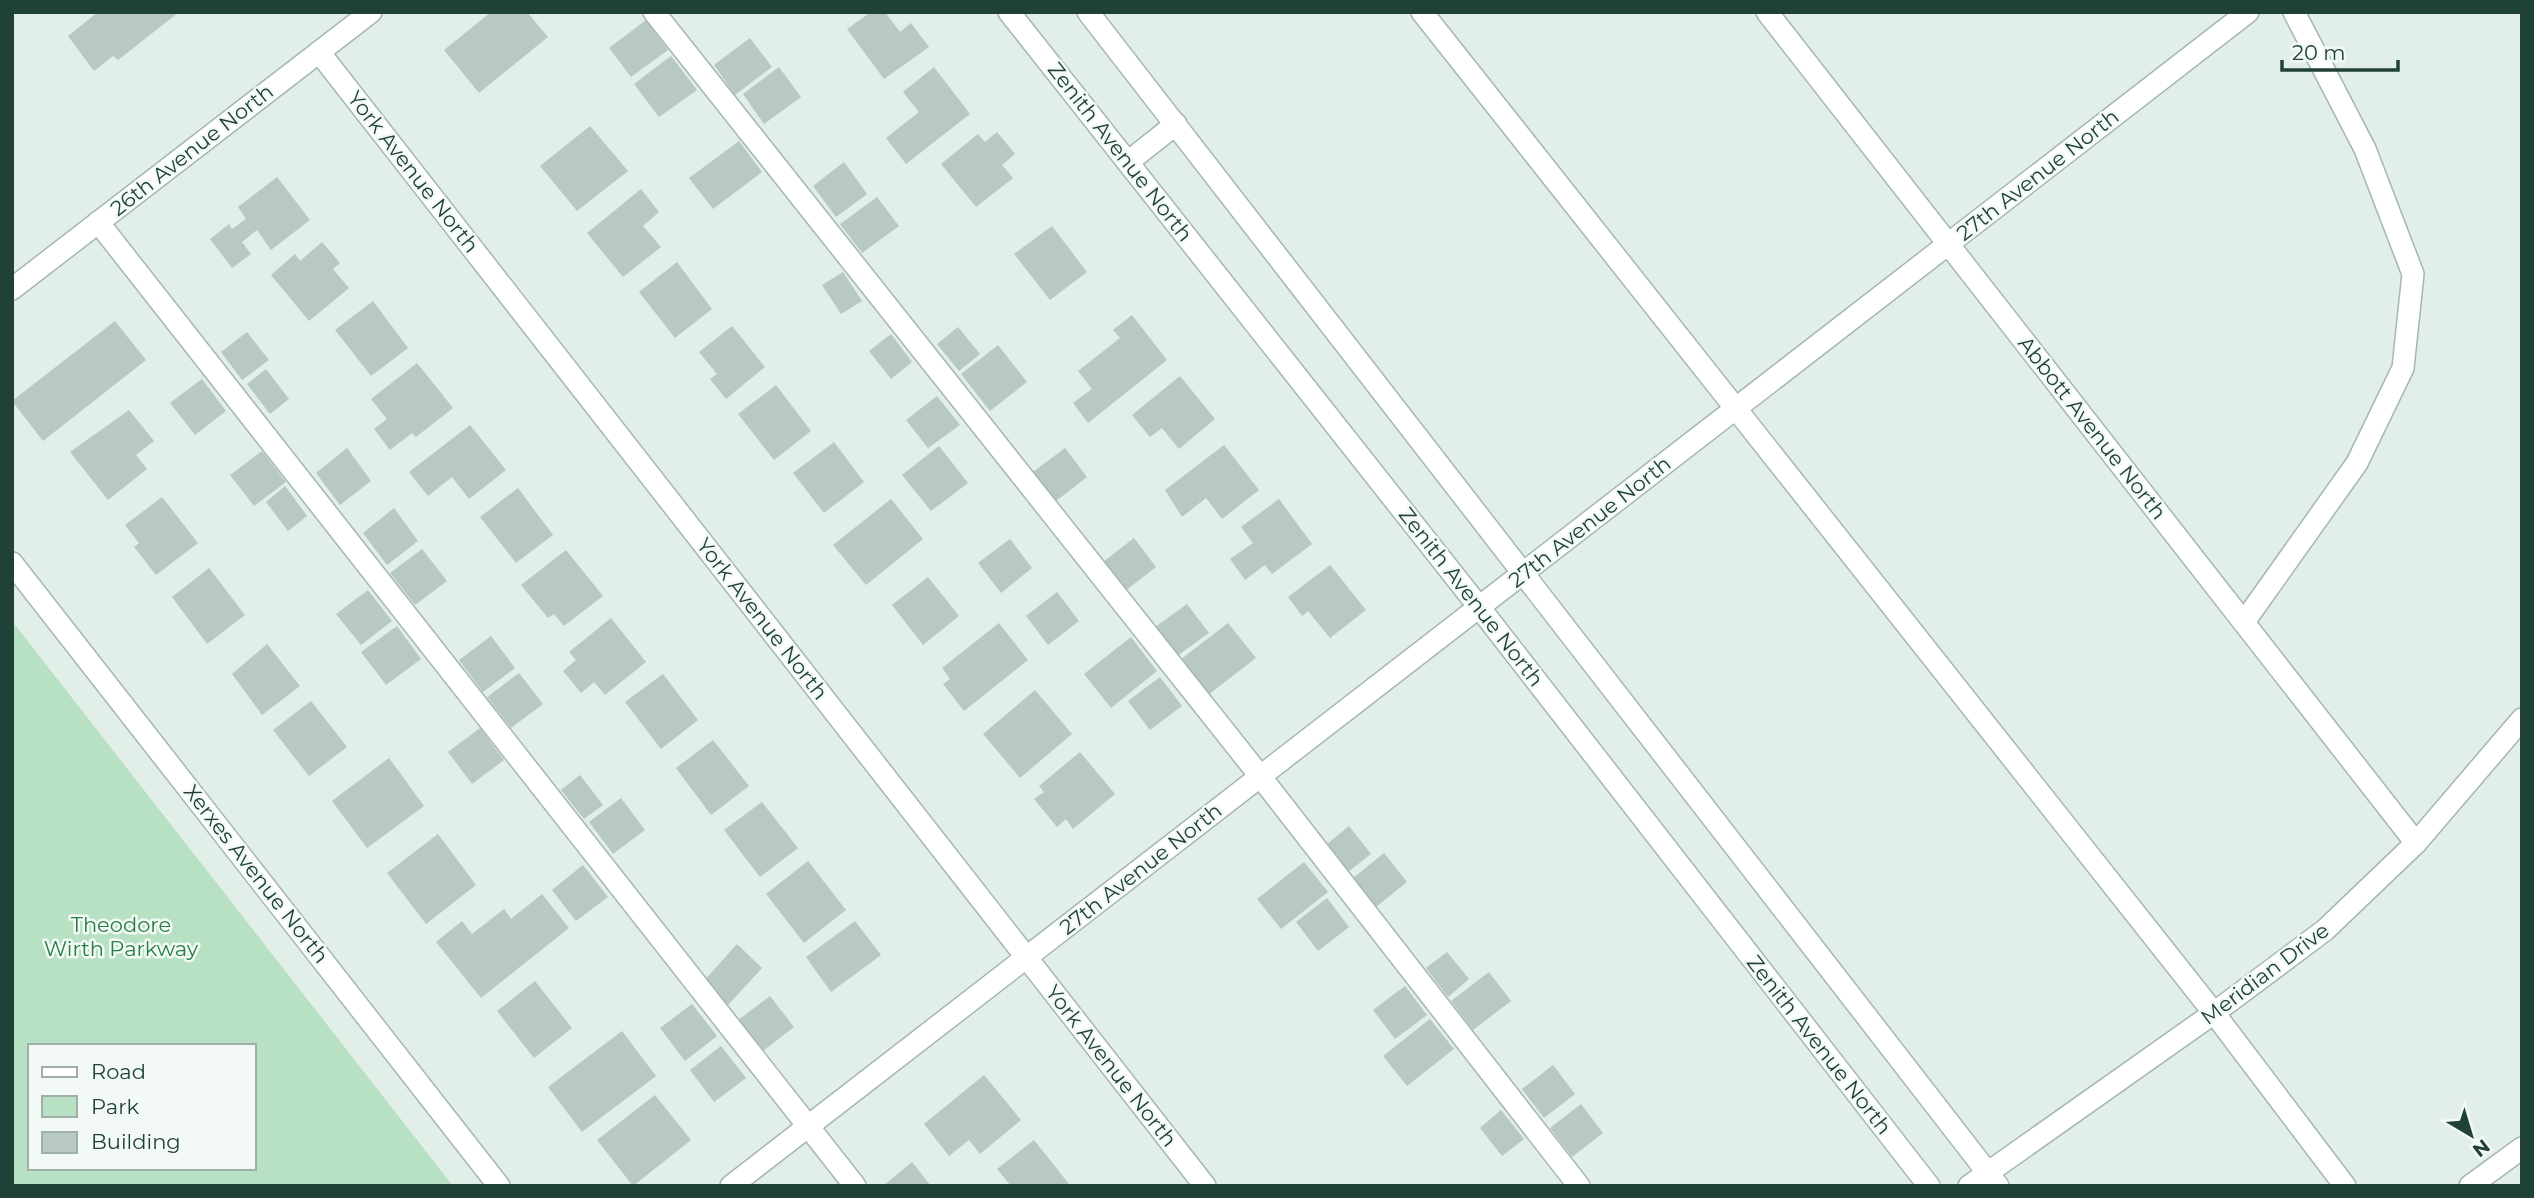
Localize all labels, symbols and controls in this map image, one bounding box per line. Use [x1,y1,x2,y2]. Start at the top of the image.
scale bar [2282,28,2398,72]
text: 20 m [2292,40,2346,65]
street label: Zenith Avenue North [1043,57,1198,246]
street label: 26th Avenue North [105,78,278,221]
street label: York Avenue North [343,86,484,257]
street label: 27th Avenue North [1952,104,2124,246]
street label: Abbott Avenue North [2013,331,2172,524]
street label: 27th Avenue North [1504,451,1676,593]
street label: Zenith Avenue North [1394,502,1549,691]
street label: York Avenue North [692,533,833,704]
street label: Xerxes Avenue North [179,779,334,968]
street label: 27th Avenue North [1055,798,1227,940]
park label: Theodore Wirth Parkway [44,912,199,961]
street label: Meridian Drive [2196,917,2334,1030]
street label: Zenith Avenue North [1742,950,1897,1139]
street label: York Avenue North [1041,980,1182,1151]
legend [28,1044,256,1170]
text: Road [91,1059,146,1084]
text: Park [91,1094,139,1119]
north arrow [2436,1100,2506,1170]
text: Building [91,1129,181,1154]
text: N [2468,1134,2494,1162]

